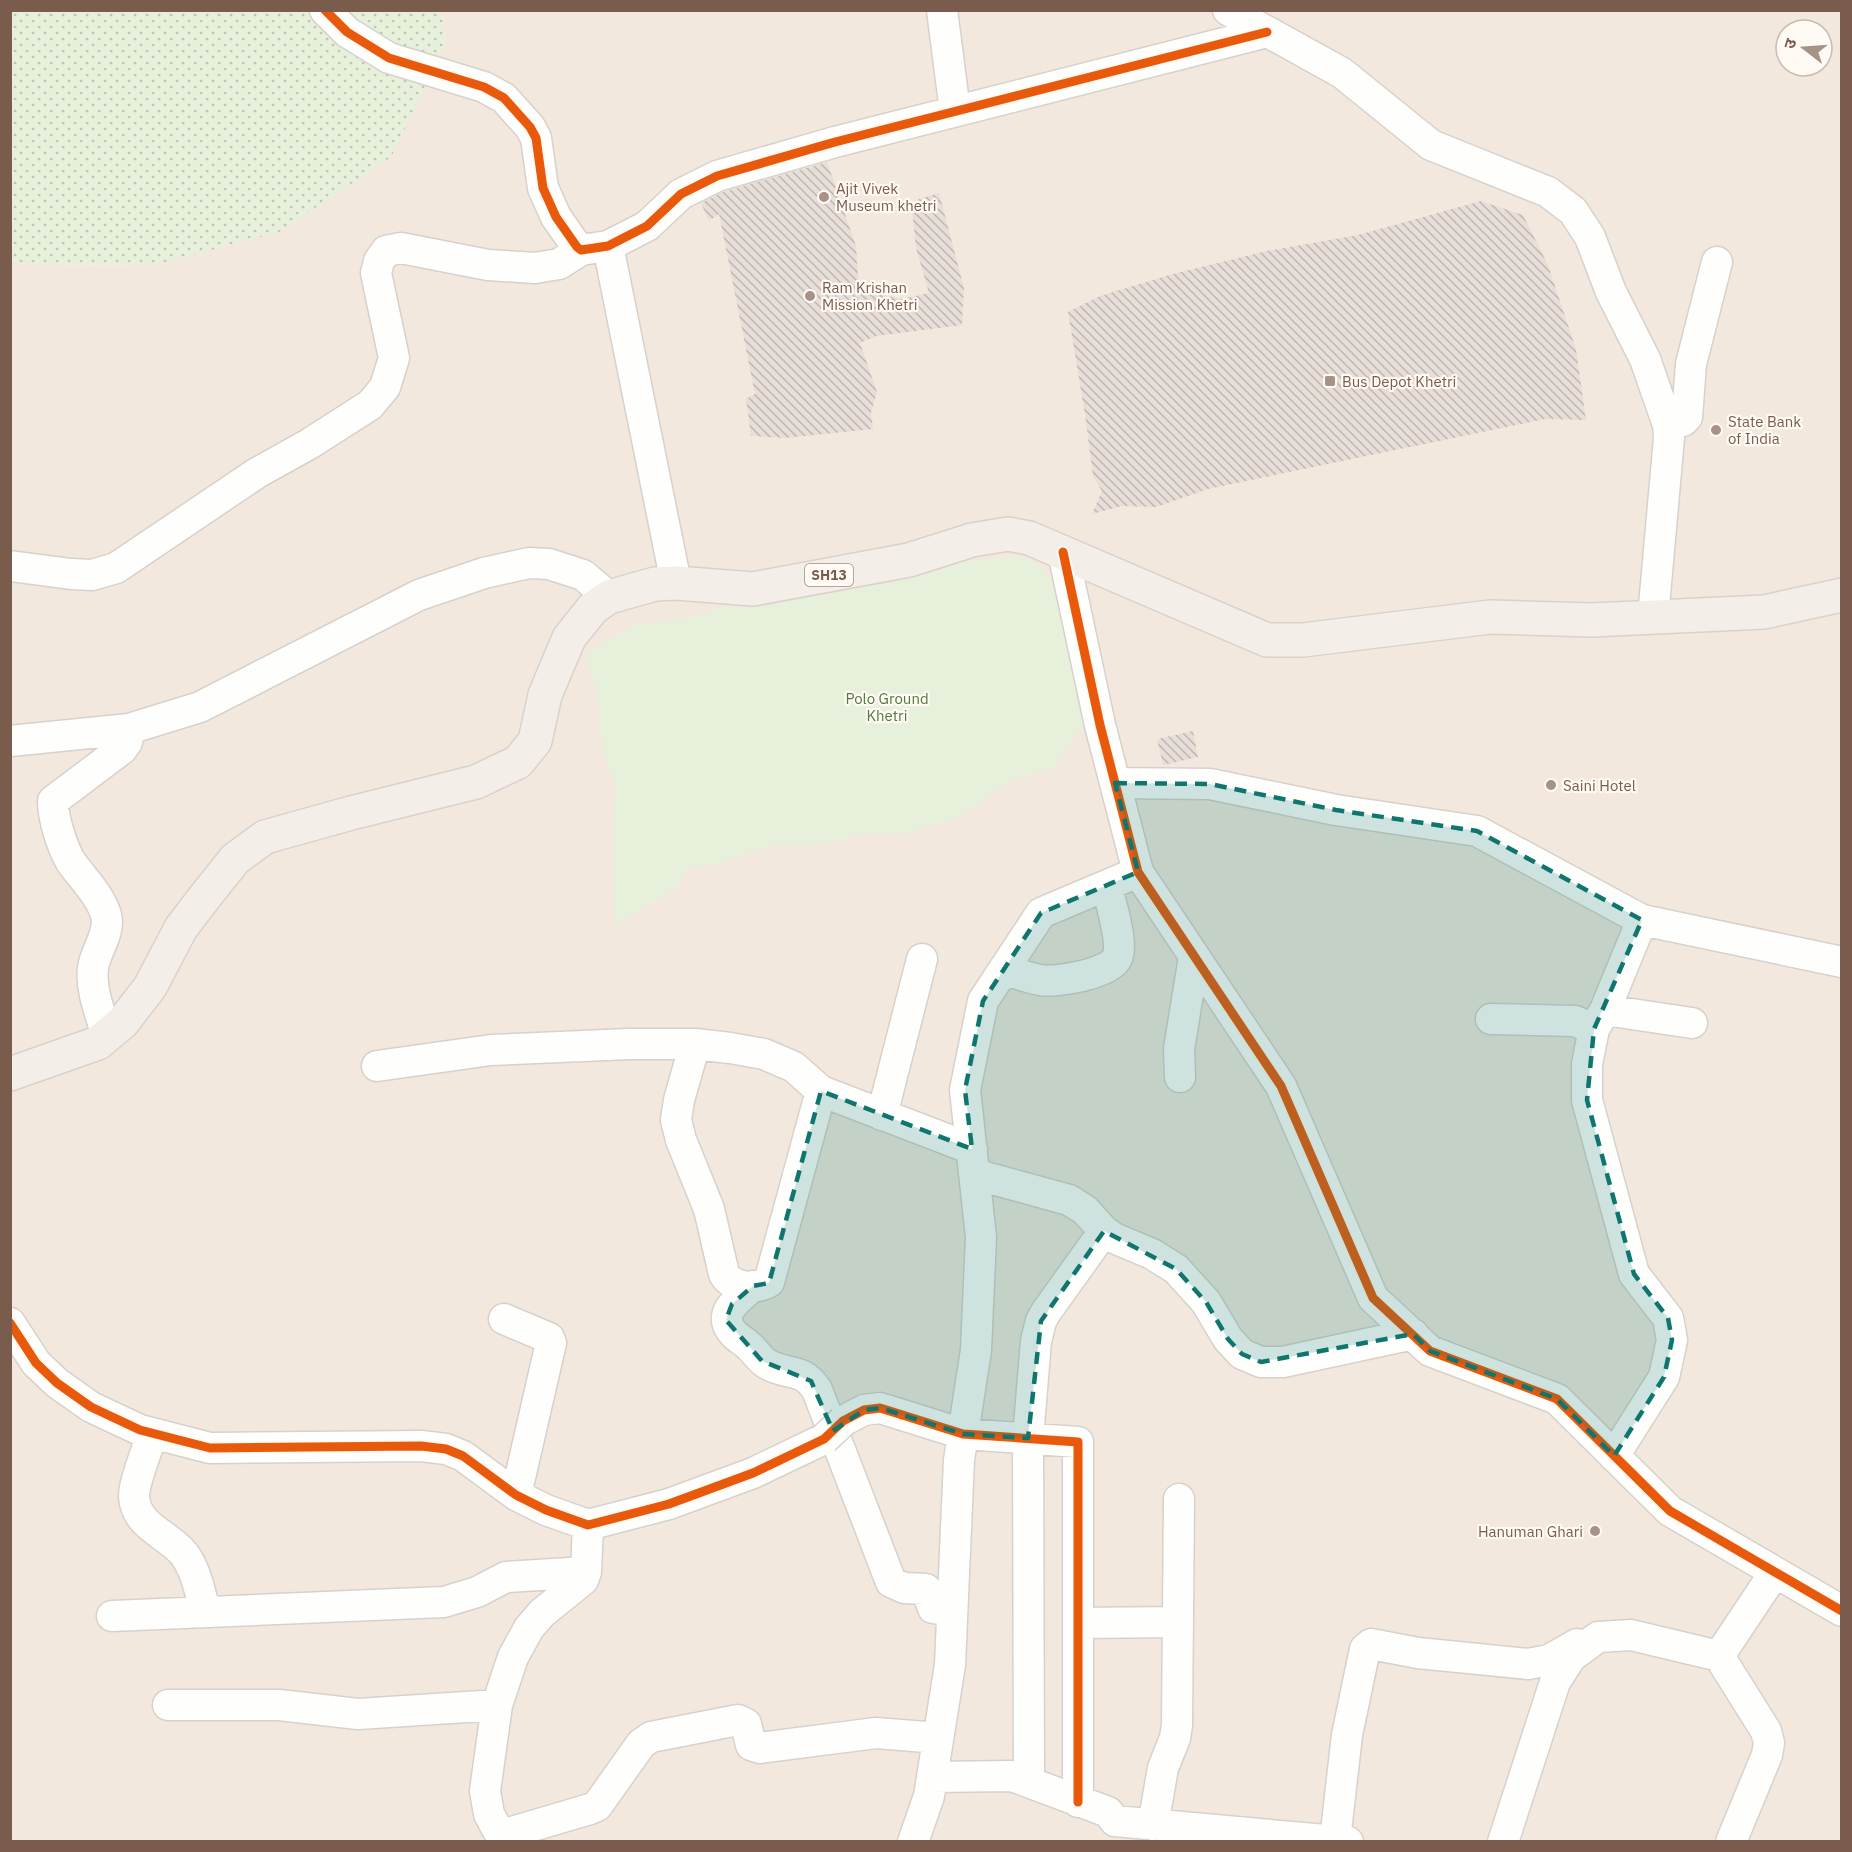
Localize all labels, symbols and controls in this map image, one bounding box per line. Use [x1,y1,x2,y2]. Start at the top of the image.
north arrow [1774,18,1834,78]
text: उ [1779,36,1801,51]
place label: Ajit Vivek Museum khetri [836,179,937,215]
marker: Ajit Vivek Museum khetri [817,190,831,204]
place label: Ram Krishan Mission Khetri [822,278,917,314]
marker: Ram Krishan Mission Khetri [803,289,817,303]
place label: Bus Depot Khetri [1342,372,1456,391]
marker: Bus Depot Khetri [1323,374,1337,388]
place label: State Bank of India [1728,412,1801,448]
marker: State Bank of India [1709,423,1723,437]
road number: SH13 [805,564,853,586]
park label: Polo Ground Khetri [845,689,929,725]
place label: Saini Hotel [1563,776,1636,795]
marker: Saini Hotel [1544,778,1558,792]
place label: Hanuman Ghari [1478,1522,1583,1541]
marker: Hanuman Ghari [1588,1524,1602,1538]

